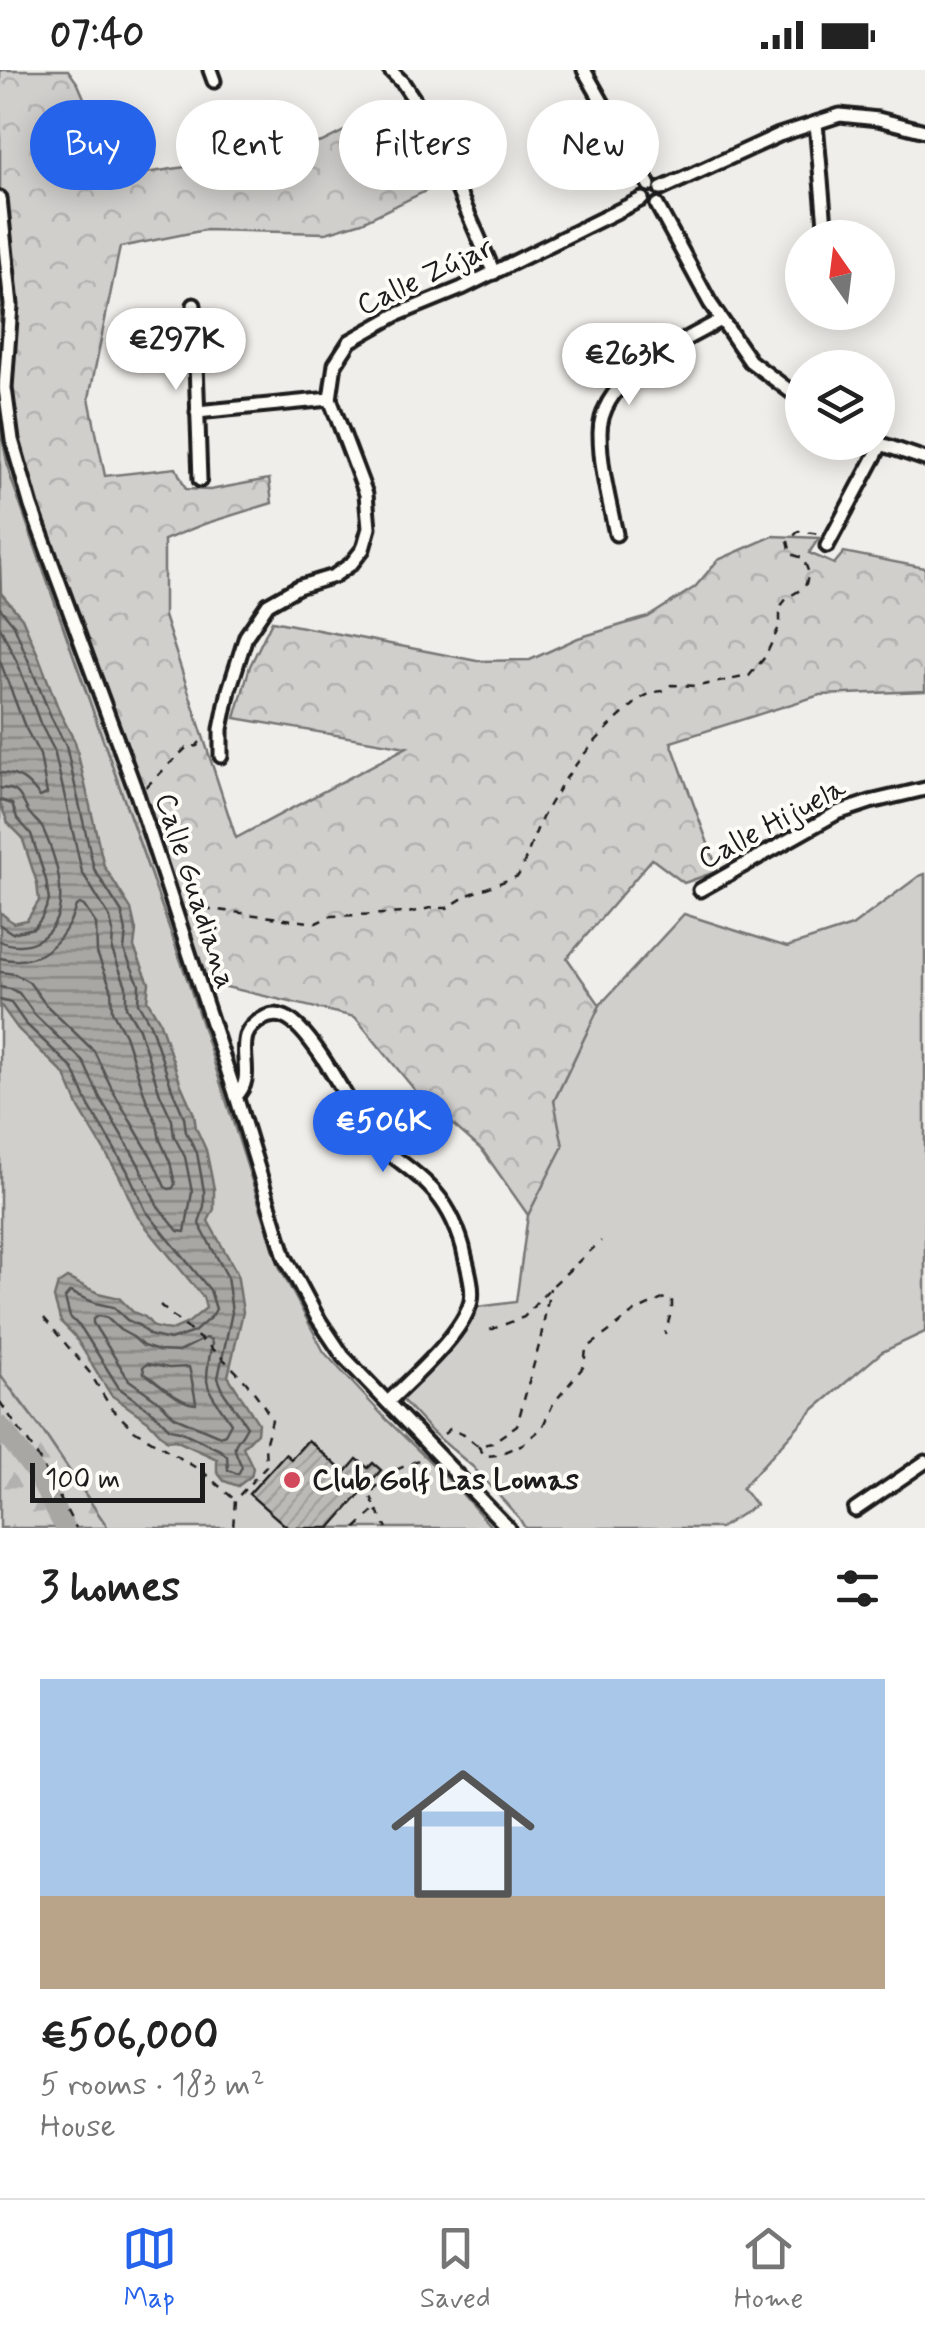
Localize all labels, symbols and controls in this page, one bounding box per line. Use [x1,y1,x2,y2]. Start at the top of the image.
text: 07:40 [50,11,144,60]
chip: Buy [30,100,156,190]
chip: Rent [176,100,319,190]
chip: Filters [339,100,507,190]
chip: New [527,100,659,190]
north arrow [785,220,895,330]
map controls [785,220,895,460]
street label: Calle Zújar [351,228,500,325]
pin: €297K [106,308,246,393]
text: €297K [128,319,224,361]
pin: €263K [559,323,699,408]
text: €263K [584,334,674,376]
button: layers [785,350,895,460]
street label: Calle Hijuela [691,768,853,879]
street label: Calle Guadiana [145,788,245,994]
pin: €506K [313,1090,453,1175]
text: €506K [335,1101,431,1143]
scale bar [30,1458,205,1502]
place label: Club Golf Las Lomas [312,1461,579,1500]
text: 100 m [45,1462,120,1499]
marker: Club Golf Las Lomas [281,1469,303,1491]
text: 3 homes [40,1561,180,1616]
icon: filters [830,1561,885,1616]
icon: home [373,1744,553,1924]
text: €506,000 [40,2009,218,2064]
text: 5 rooms · 183 m² [40,2064,265,2106]
text: House [40,2106,116,2148]
tab: Map [122,2221,177,2318]
tab: Saved [420,2221,491,2318]
tab: Home [734,2221,803,2318]

